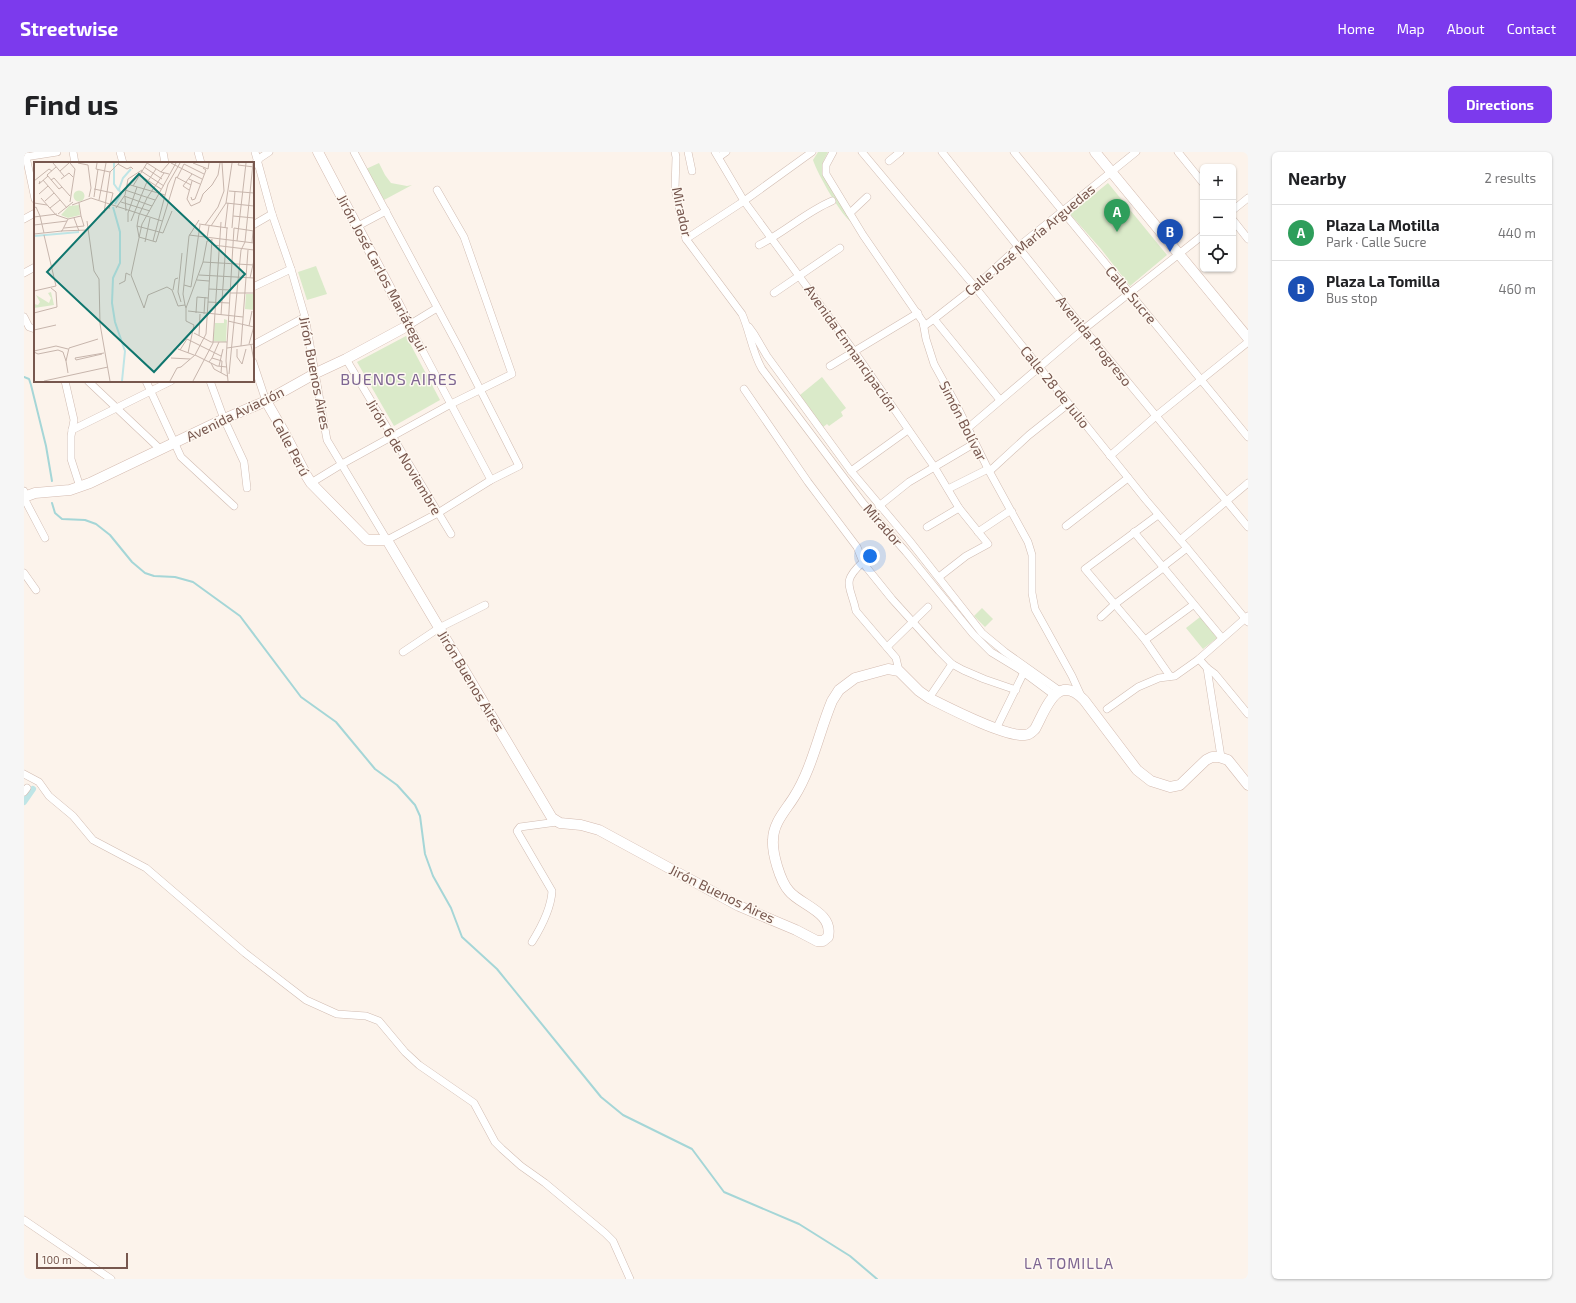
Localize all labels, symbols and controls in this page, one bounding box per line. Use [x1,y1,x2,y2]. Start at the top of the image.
text: Streetwise [20,17,118,40]
text: Home [1338,20,1375,37]
text: Map [1397,20,1425,37]
text: About [1447,20,1485,37]
text: Contact [1507,20,1556,37]
button: Directions [1448,86,1552,123]
text: Find us [24,87,118,121]
inset map [34,162,254,382]
map controls [1200,164,1236,272]
button: + [1200,164,1236,200]
text: Nearby [1288,168,1346,188]
text: 2 results [1484,170,1536,186]
street label: Calle José María Arguedas [961,180,1098,299]
street label: Mirador [669,185,696,239]
street label: Jirón José Carlos Mariátegui [334,191,431,354]
pin: A [1104,199,1130,232]
button: − [1200,200,1236,236]
text: Plaza La Motilla [1326,216,1439,234]
pin: B [1157,219,1183,252]
text: A [1297,225,1305,241]
text: 440 m [1498,225,1536,241]
text: Park · Calle Sucre [1326,234,1427,250]
button: locate [1200,236,1236,272]
street label: Calle Sucre [1102,262,1160,327]
text: Plaza La Tomilla [1326,272,1440,290]
street label: Avenida Enmancipación [801,281,901,414]
text: B [1297,281,1305,297]
text: 460 m [1498,281,1536,297]
text: Bus stop [1326,290,1377,306]
street label: Avenida Progreso [1053,292,1136,389]
street label: Jirón Buenos Aires [296,315,335,431]
street label: Calle 28 de Julio [1017,342,1094,431]
district label: BUENOS AIRES [340,369,458,388]
street label: Simón Bolívar [936,378,991,464]
street label: Avenida Aviación [183,383,287,445]
street label: Jirón 6 de Noviembre [363,396,446,518]
street label: Calle Perú [269,415,314,479]
street label: Mirador [860,500,907,550]
your location [860,546,880,566]
street label: Jirón Buenos Aires [434,627,508,735]
street label: Jirón Buenos Aires [667,861,778,926]
scale bar [36,1251,128,1270]
text: 100 m [42,1253,72,1266]
district label: LA TOMILLA [1024,1254,1114,1272]

